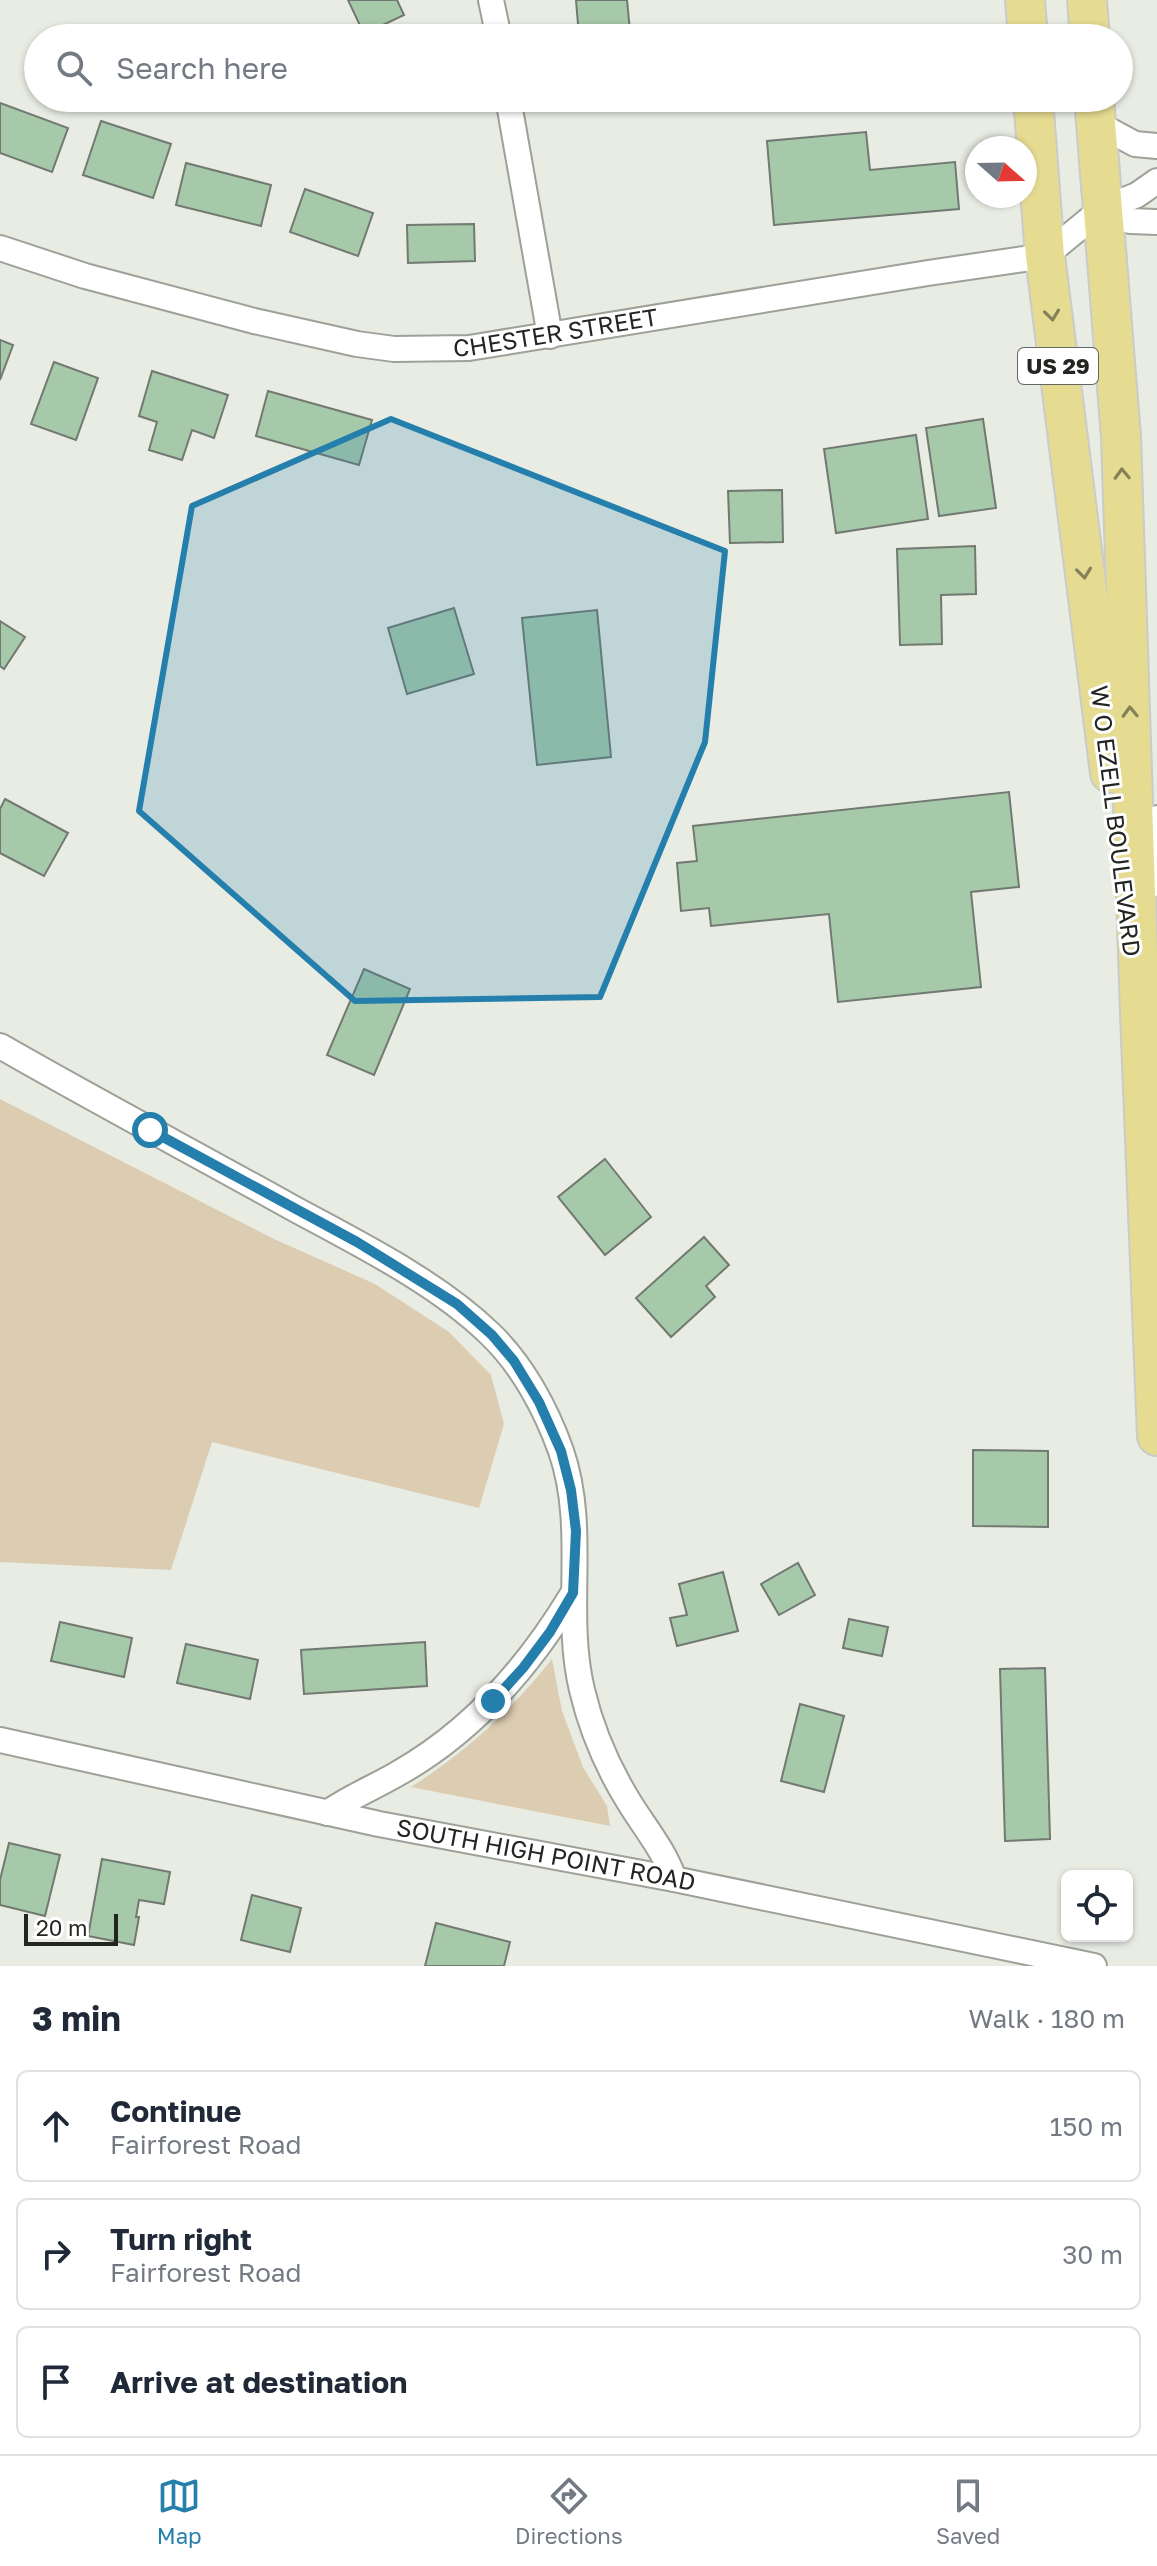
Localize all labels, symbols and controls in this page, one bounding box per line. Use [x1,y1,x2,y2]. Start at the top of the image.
search box [24,24,1133,112]
icon: search [52,46,96,90]
text: Search here [116,50,288,86]
north arrow [965,136,1037,208]
street label: CHESTER STREET [453,301,660,361]
one-way arrow [1043,308,1060,322]
road number: US 29 [1018,348,1098,384]
one-way arrow [1113,467,1130,480]
one-way arrow [1076,567,1093,580]
street label: W O EZELL BOULEVARD [1085,684,1148,958]
one-way arrow [1121,705,1138,718]
route start [132,1112,168,1148]
route end [475,1683,511,1719]
street label: SOUTH HIGH POINT ROAD [394,1812,698,1896]
map controls [1061,1870,1133,1942]
button: locate [1061,1870,1133,1942]
scale bar [24,1910,118,1946]
text: 20 m [36,1914,87,1941]
text: 3 min [32,1998,121,2038]
text: Walk · 180 m [968,2003,1125,2034]
text: Continue [110,2093,241,2129]
icon: ahead [34,2104,78,2148]
text: 150 m [1050,2111,1123,2142]
text: Fairforest Road [110,2129,301,2160]
text: Turn right [110,2221,252,2257]
icon: right [34,2232,78,2276]
text: 30 m [1062,2239,1123,2270]
text: Fairforest Road [110,2257,301,2288]
icon: arrive [34,2360,78,2404]
text: Arrive at destination [110,2364,407,2400]
tab: Map [157,2474,202,2549]
tab: Directions [515,2474,623,2549]
tab: Saved [936,2474,1000,2549]

